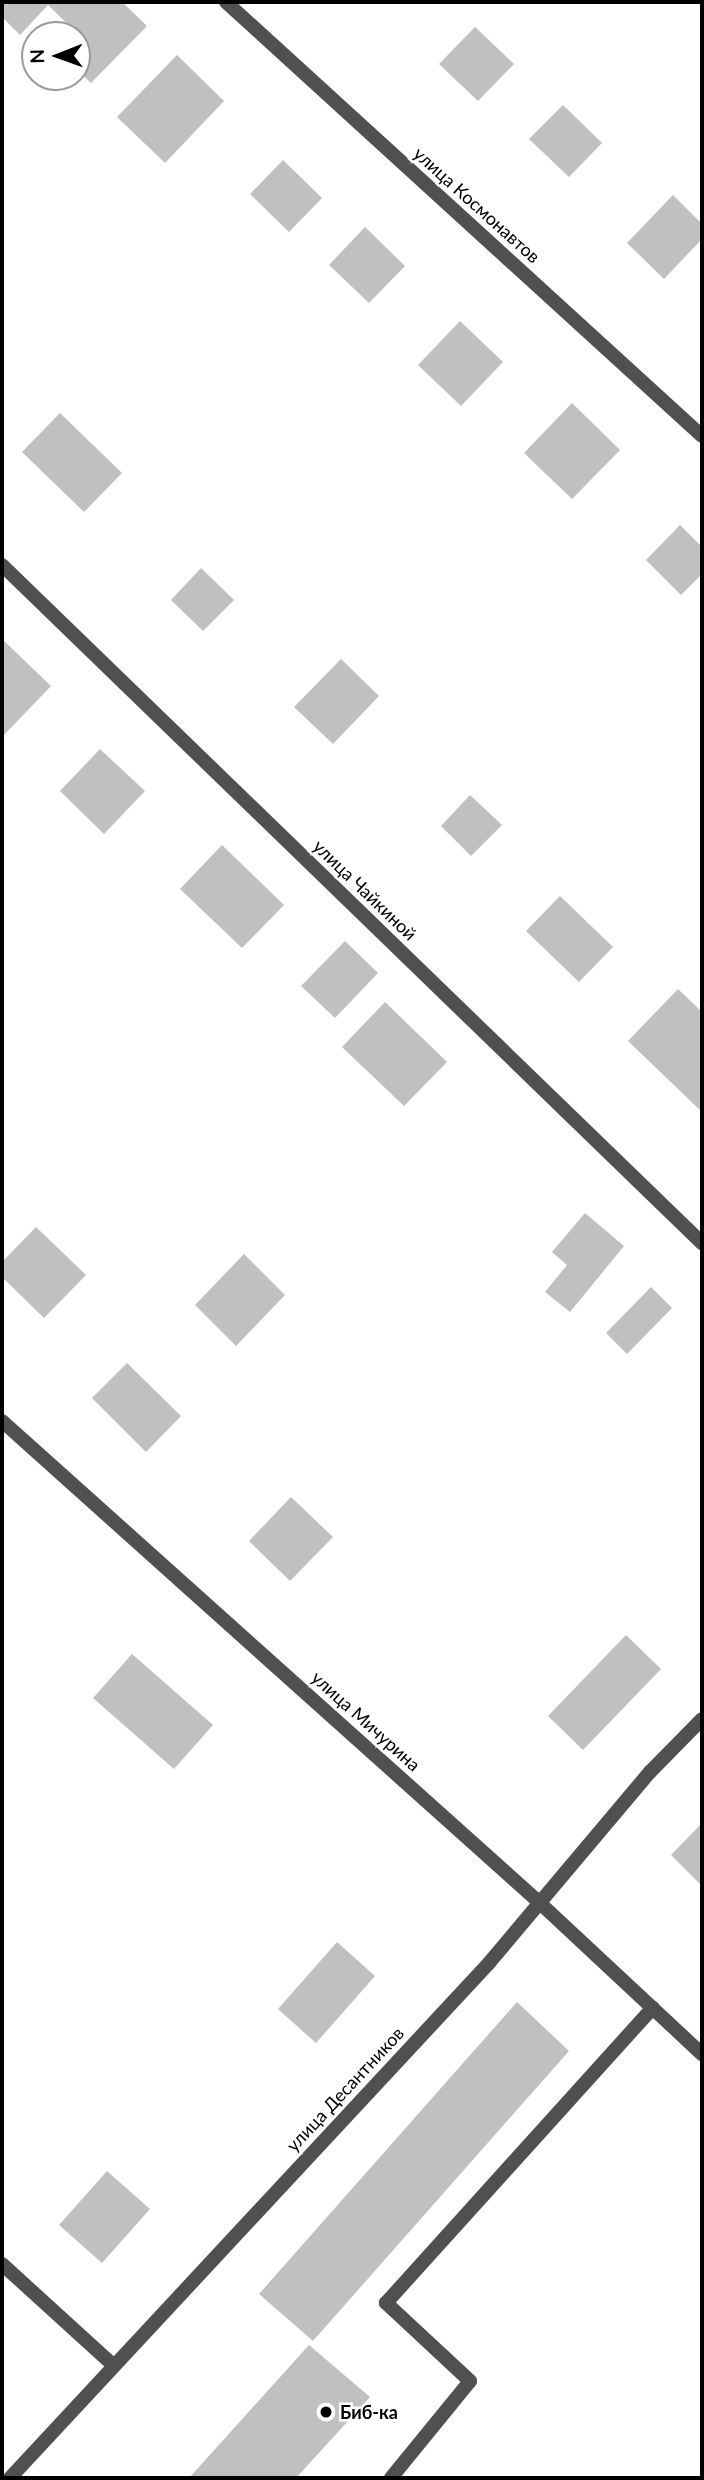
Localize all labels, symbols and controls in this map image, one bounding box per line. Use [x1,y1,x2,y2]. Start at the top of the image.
north arrow [21,21,91,91]
text: N [25,49,48,64]
street label: улица Космонавтов [409,143,545,267]
street label: улица Чайкиной [309,835,421,945]
street label: улица Мичурина [307,1667,425,1775]
street label: улица Десантников [282,2022,408,2156]
place label: Биб-ка [340,2401,398,2423]
marker: Биб-ка [318,2404,334,2420]

